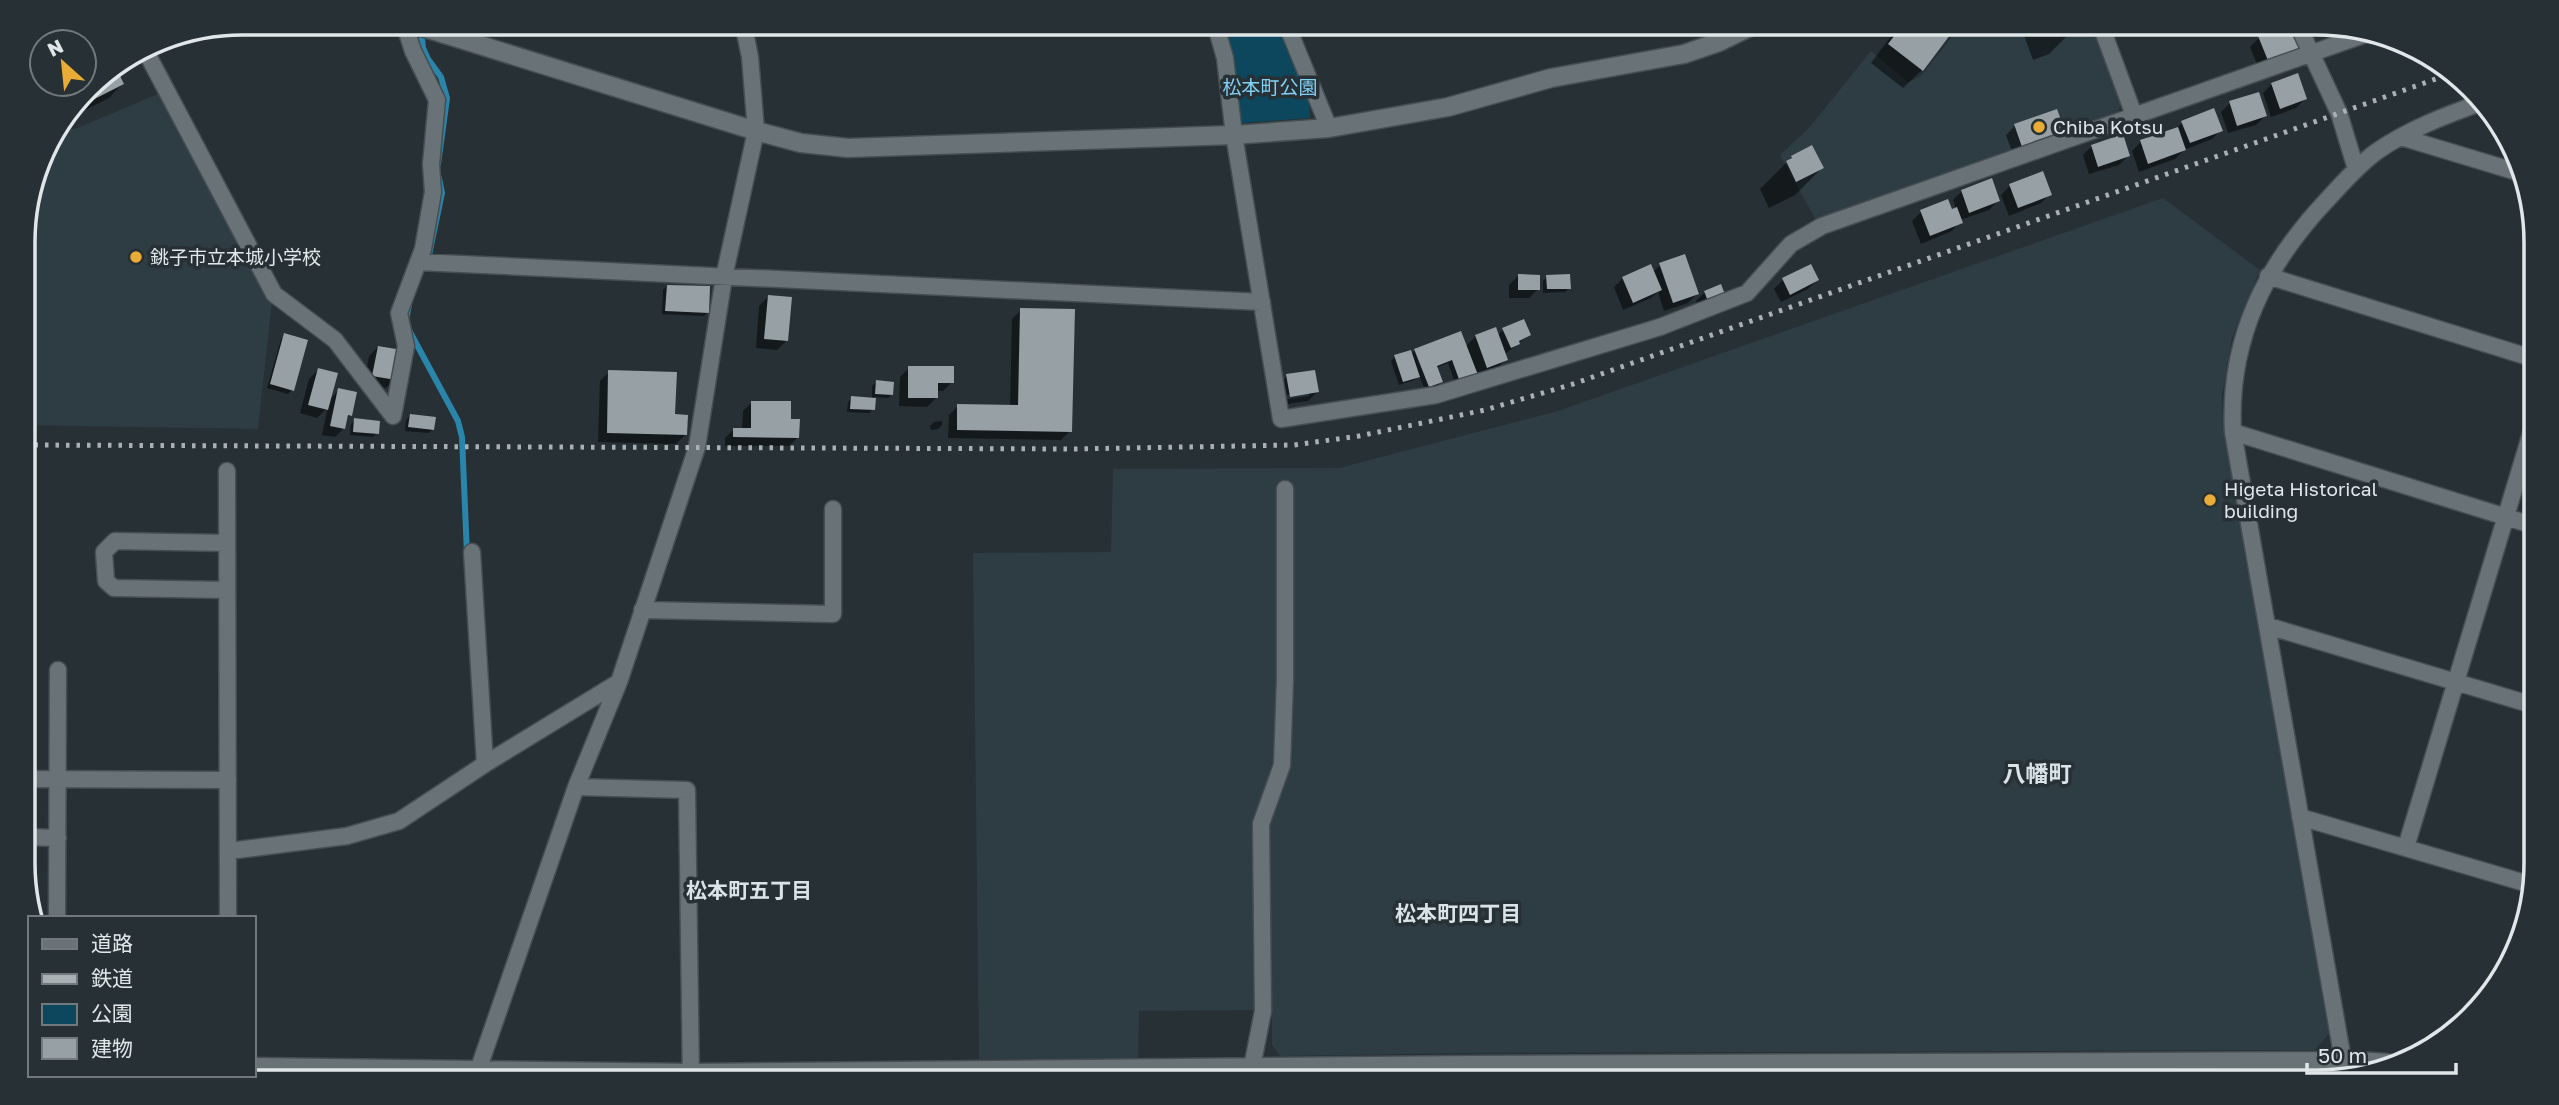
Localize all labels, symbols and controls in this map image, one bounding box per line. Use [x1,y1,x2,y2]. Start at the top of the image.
north arrow [28,28,98,98]
text: N [43,34,67,61]
park label: 松本町公園 [1222,75,1318,98]
place label: Chiba Kotsu [2053,115,2163,138]
marker: Chiba Kotsu [2031,119,2047,135]
place label: 銚子市立本城小学校 [150,245,321,268]
marker: 銚子市立本城小学校 [128,249,144,265]
place label: Higeta Historical building [2224,477,2378,522]
marker: Higeta Historical building [2202,492,2218,508]
district label: 八幡町 [2003,759,2072,787]
district label: 松本町五丁目 [686,877,812,903]
district label: 松本町四丁目 [1395,900,1521,926]
legend [28,916,256,1077]
text: 道路 [91,930,133,956]
text: 鉄道 [91,965,133,991]
text: 公園 [91,1000,133,1026]
scale bar [2307,1032,2456,1076]
text: 建物 [91,1035,133,1061]
text: 50 m [2318,1042,2367,1068]

